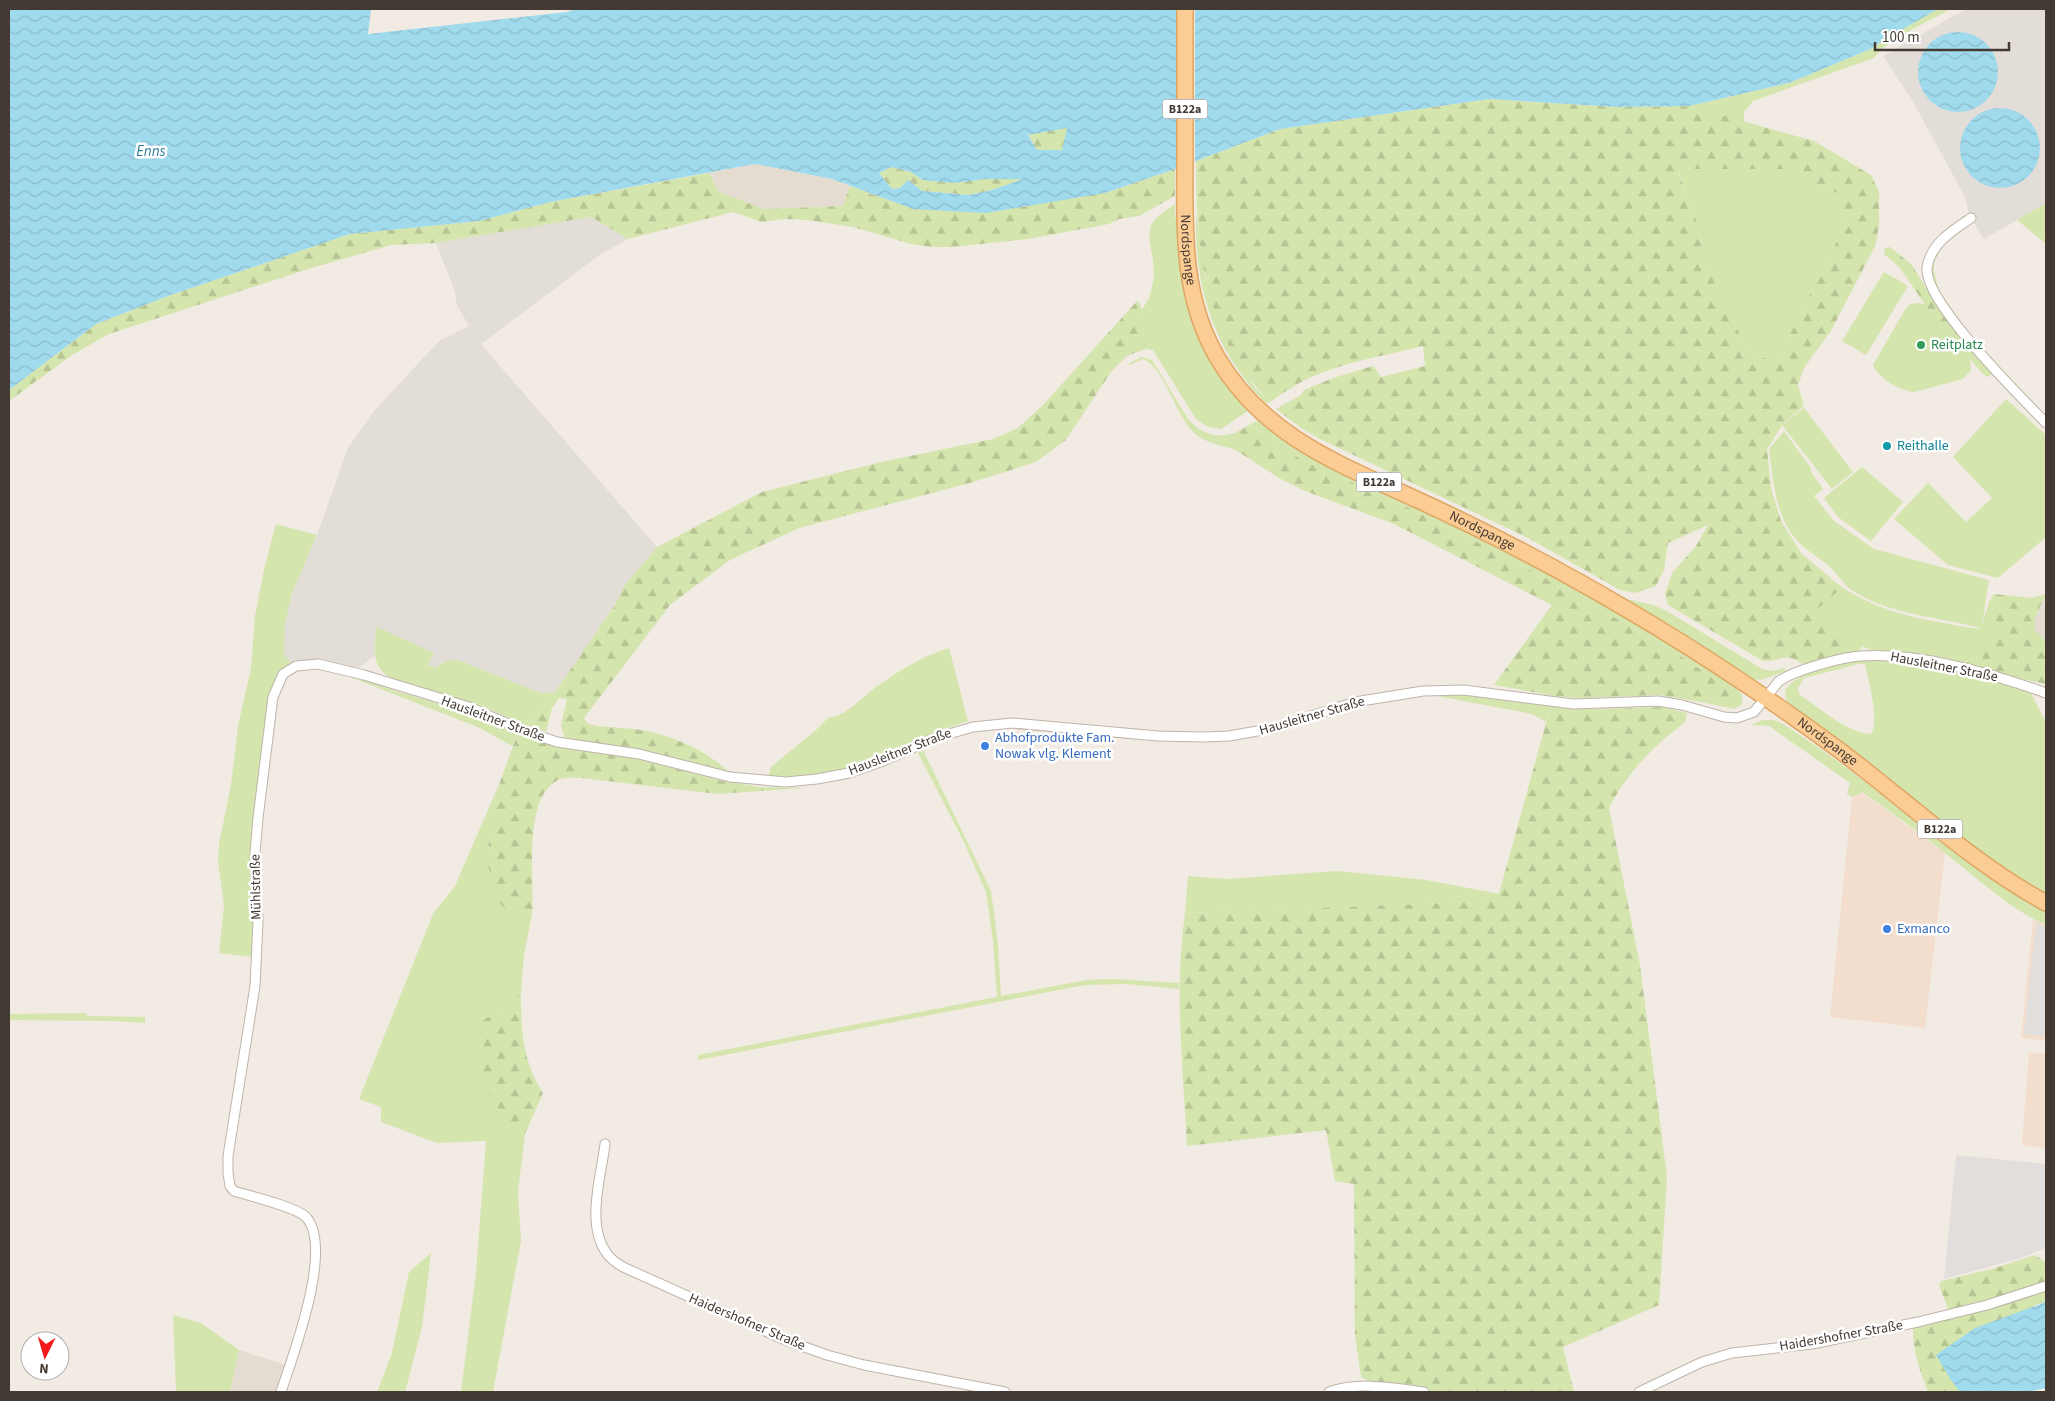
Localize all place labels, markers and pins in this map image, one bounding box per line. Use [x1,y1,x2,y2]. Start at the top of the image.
place label: Reitplatz [1931,335,1983,355]
marker: Reitplatz [1915,339,1927,351]
place label: Reithalle [1897,436,1949,456]
marker: Reithalle [1881,440,1893,452]
place label: Abhofprodukte Fam. Nowak vlg. Klement [995,728,1115,764]
marker: Abhofprodukte Fam. Nowak vlg. Klement [979,740,991,752]
place label: Exmanco [1897,919,1950,939]
marker: Exmanco [1881,923,1893,935]

